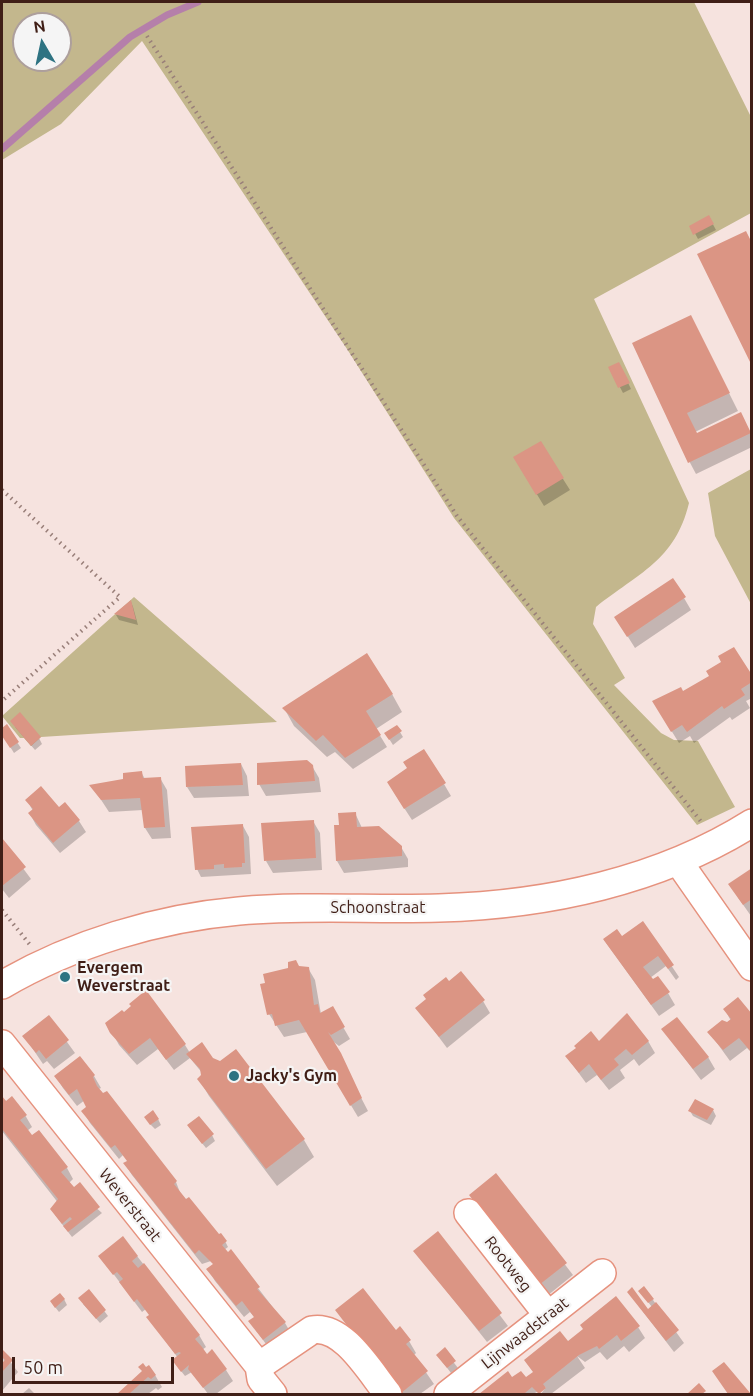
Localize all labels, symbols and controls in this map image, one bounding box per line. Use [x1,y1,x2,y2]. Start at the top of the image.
north arrow [12,12,72,72]
text: N [32,16,47,36]
street label: Schoonstraat [331,898,425,918]
place label: Evergem Weverstraat [77,958,170,996]
marker: Evergem Weverstraat [58,970,72,984]
place label: Jacky's Gym [246,1066,337,1086]
marker: Jacky's Gym [227,1069,241,1083]
street label: Weverstraat [95,1165,165,1245]
street label: Rootweg [480,1232,536,1296]
street label: Lijnwaadstraat [478,1293,572,1373]
scale bar [15,1345,177,1383]
text: 50 m [23,1357,63,1377]

